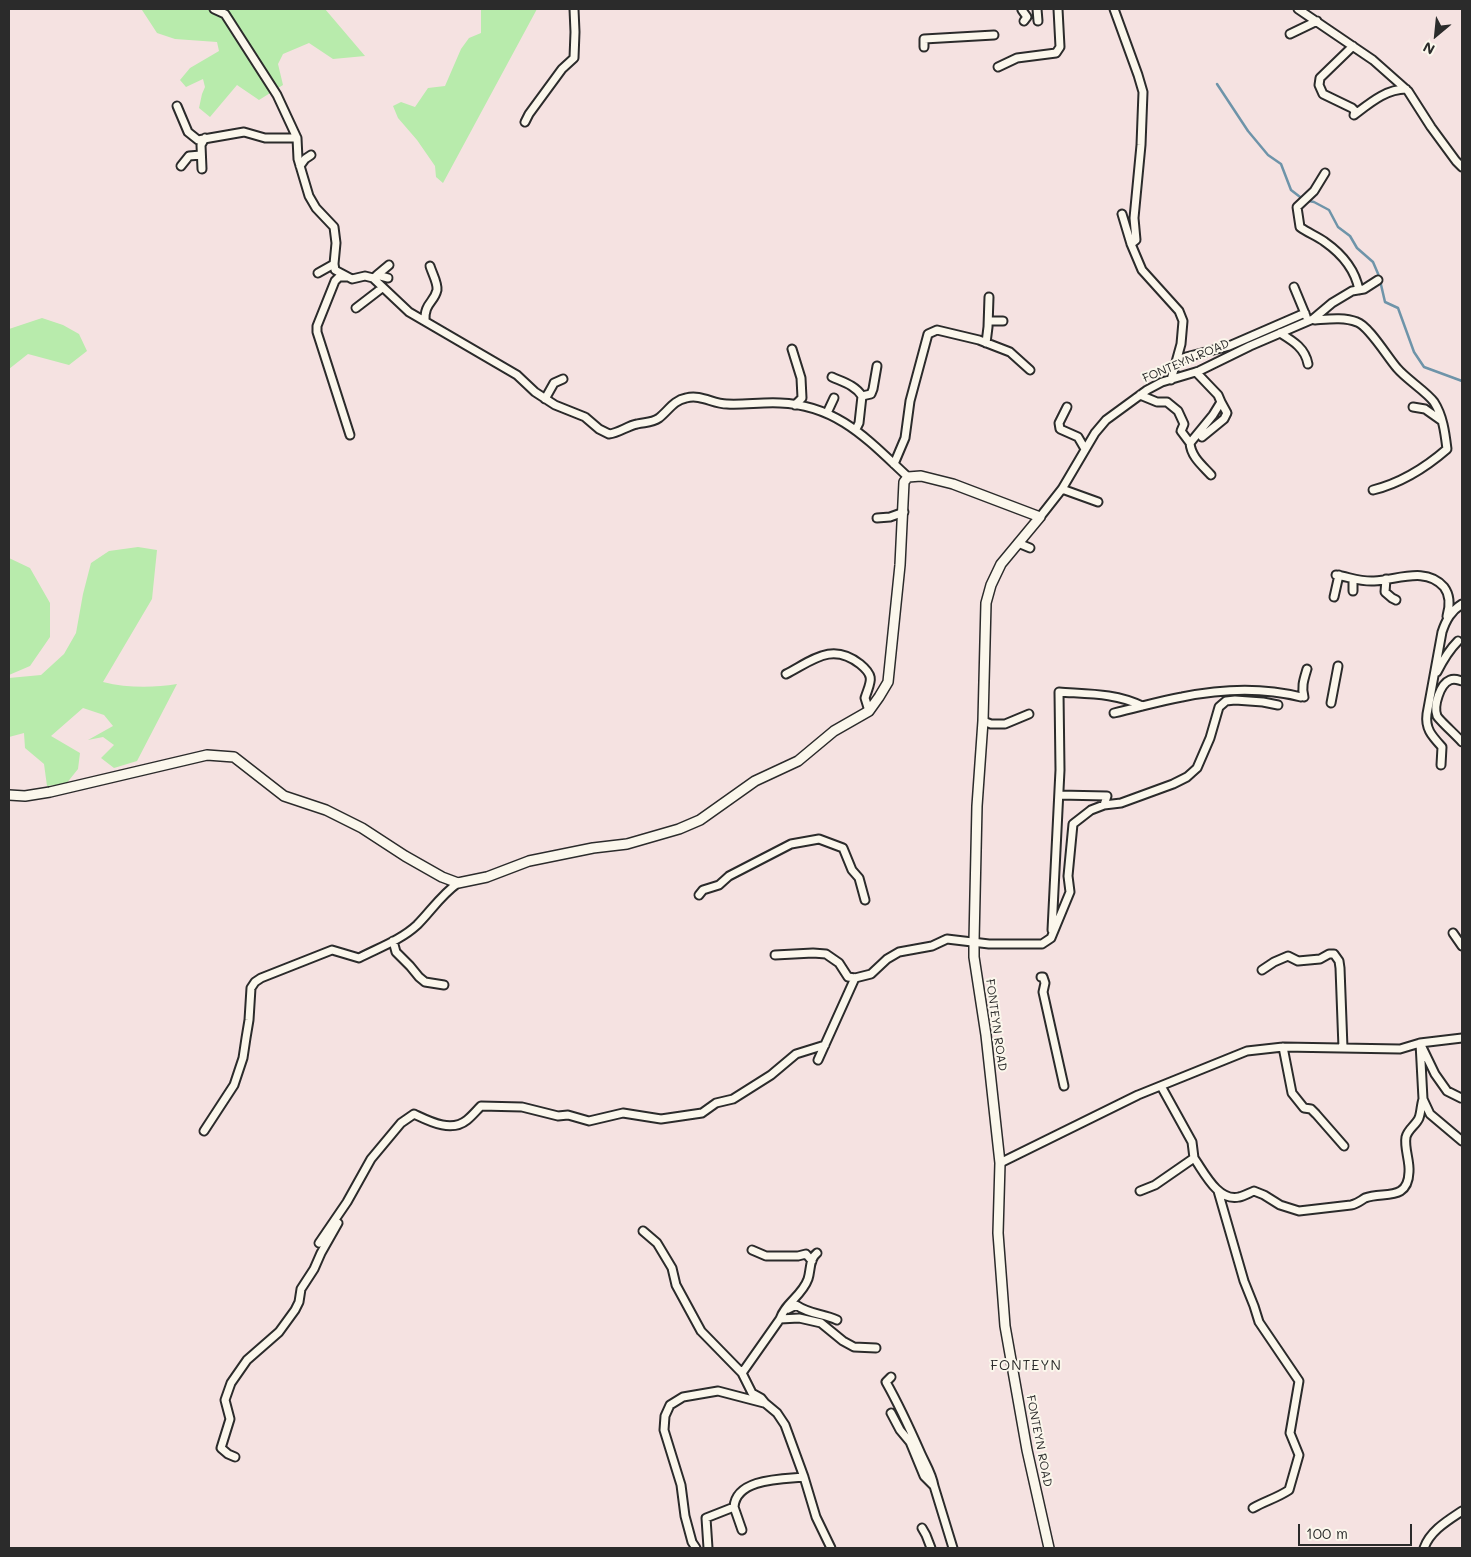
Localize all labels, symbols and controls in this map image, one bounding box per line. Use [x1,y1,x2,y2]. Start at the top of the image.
north arrow [1411,10,1461,60]
text: N [1420,38,1438,60]
street label: FONTEYN ROAD [1140,336,1232,386]
street label: FONTEYN ROAD [982,978,1010,1072]
district label: FONTEYN [989,1358,1063,1374]
street label: FONTEYN ROAD [1023,1394,1055,1488]
scale bar [1301,1514,1415,1546]
text: 100 m [1306,1523,1348,1543]

